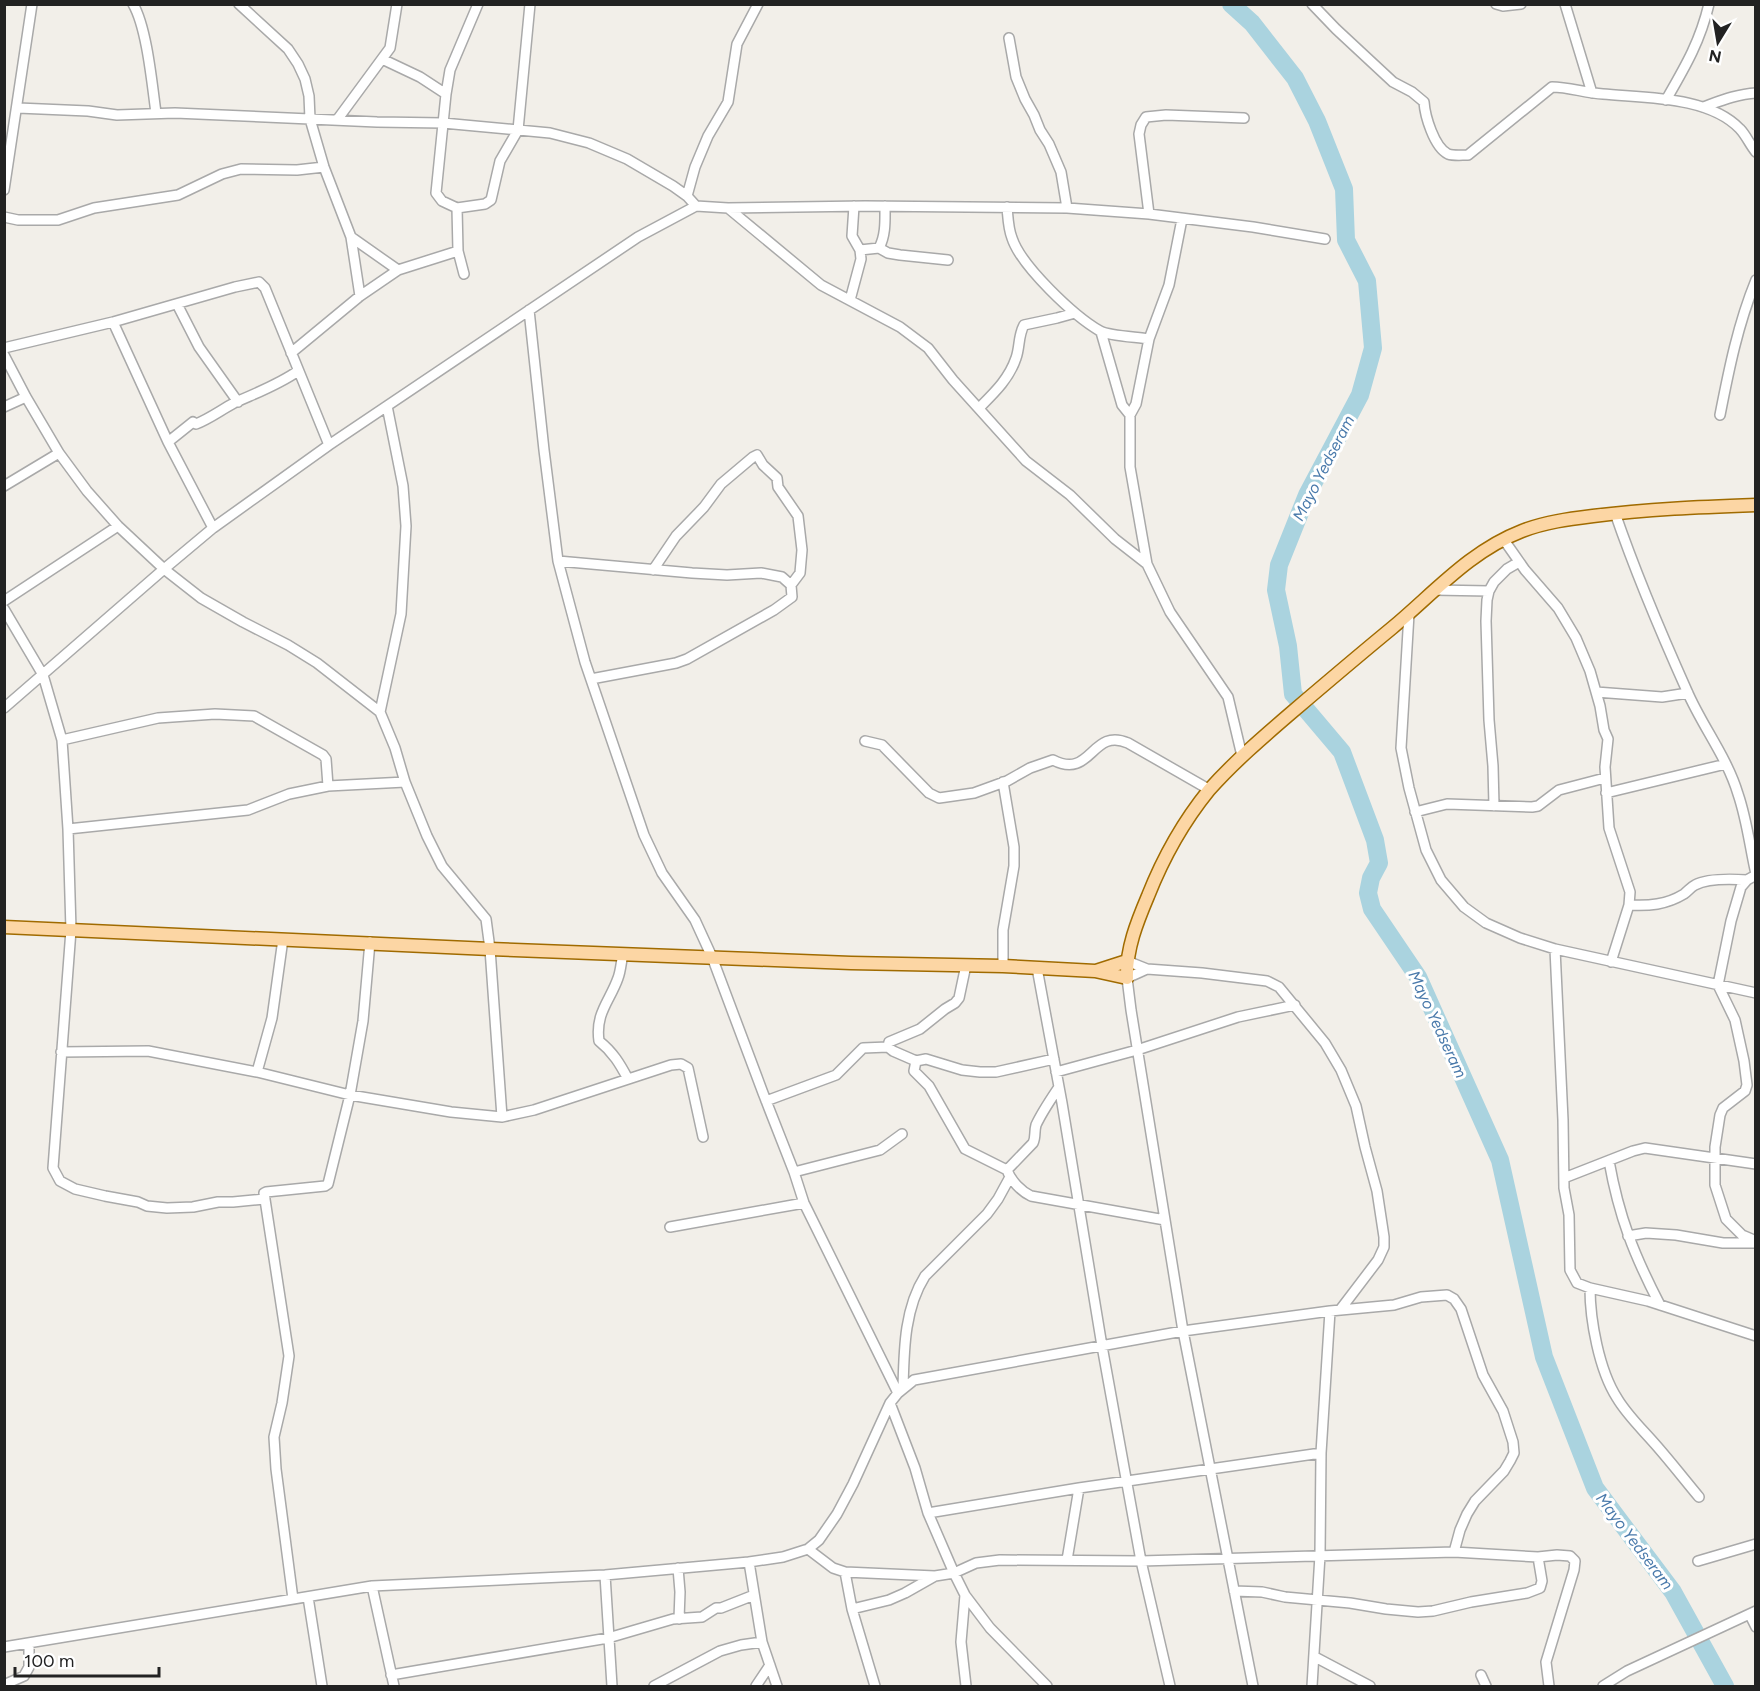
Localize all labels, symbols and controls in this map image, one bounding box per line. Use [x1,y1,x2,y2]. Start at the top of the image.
north arrow [1688,12,1748,72]
text: N [1707,46,1723,67]
water label: Mayo Yedseram [1289,412,1358,524]
water label: Mayo Yedseram [1404,968,1471,1081]
water label: Mayo Yedseram [1592,1489,1677,1594]
scale bar [15,1640,159,1678]
text: 100 m [24,1650,74,1672]

